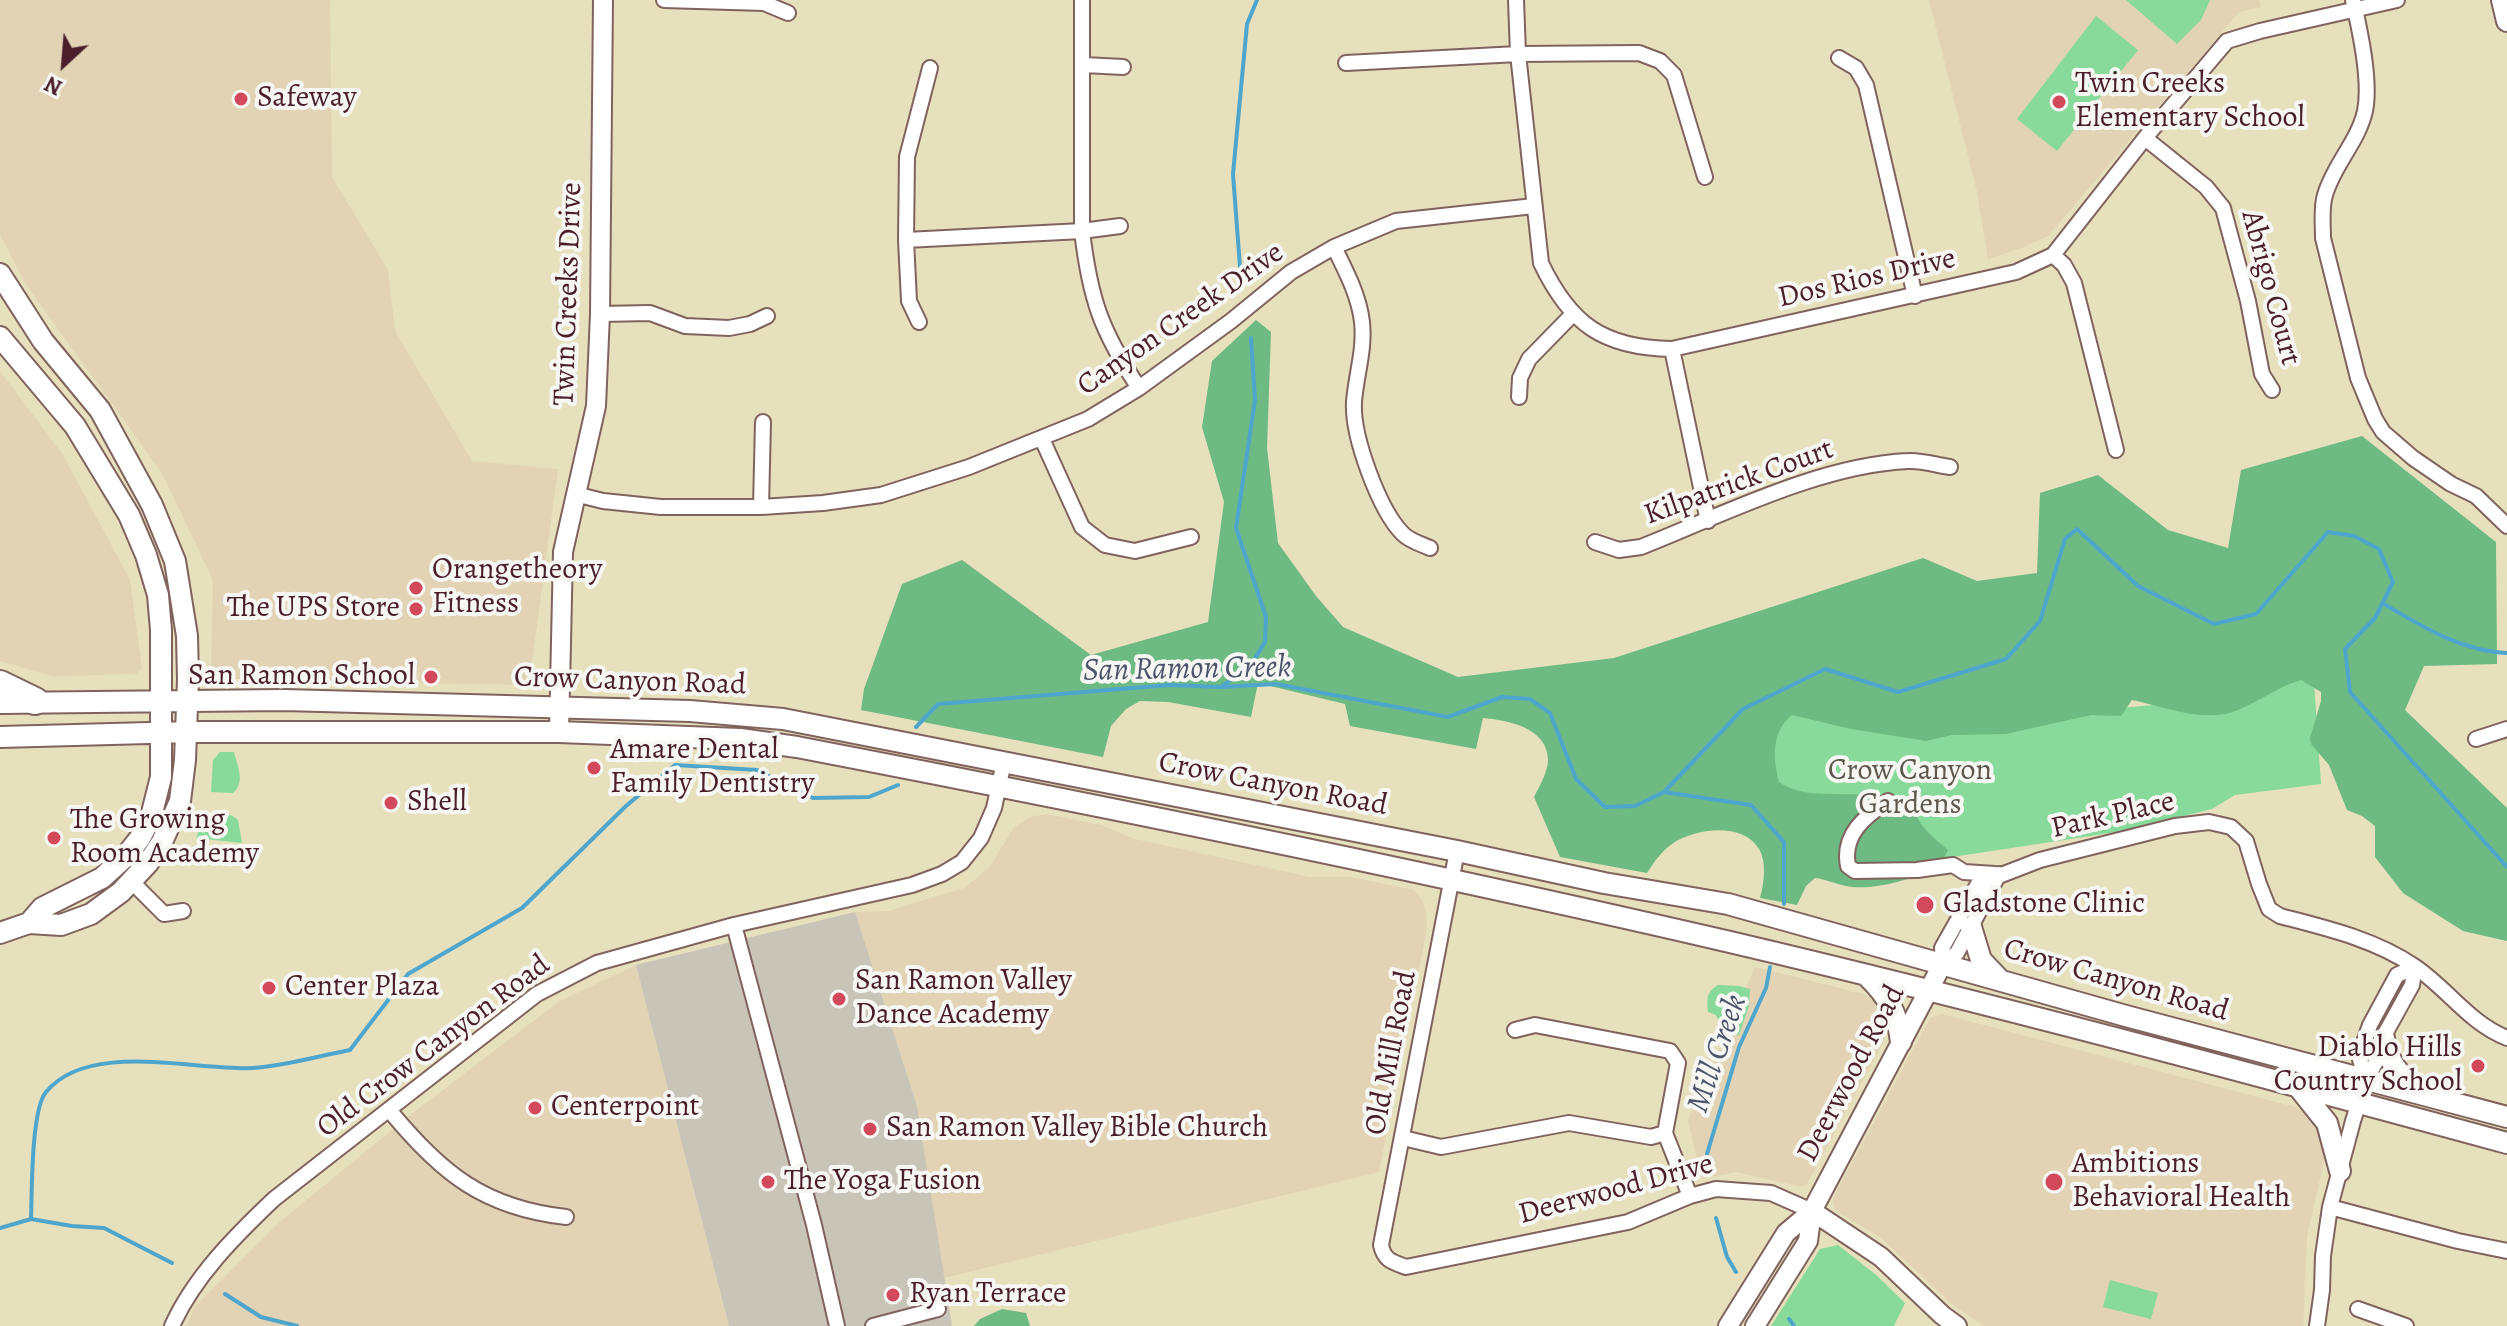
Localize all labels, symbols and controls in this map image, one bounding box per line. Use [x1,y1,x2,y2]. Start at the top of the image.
north arrow [24,24,104,104]
place label: Twin Creeks Elementary School [2075,67,2305,138]
text: N [40,69,67,103]
place label: Safeway [257,81,357,117]
marker: Safeway [232,90,250,108]
marker: Twin Creeks Elementary School [2050,93,2068,111]
street label: Twin Creeks Drive [547,182,591,406]
street label: Abrigo Court [2232,207,2308,369]
street label: Canyon Creek Drive [1071,235,1291,405]
street label: Dos Rios Drive [1775,241,1959,317]
street label: Kilpatrick Court [1640,432,1838,534]
place label: Orangetheory Fitness [432,553,602,624]
marker: Orangetheory Fitness [407,579,425,597]
place label: The UPS Store [227,591,400,627]
marker: The UPS Store [407,600,425,618]
water label: San Ramon Creek [1082,649,1292,691]
place label: San Ramon School [188,659,415,695]
street label: Crow Canyon Road [513,660,747,704]
marker: San Ramon School [422,668,440,686]
place label: Amare Dental Family Dentistry [610,733,815,804]
street label: Crow Canyon Road [1156,745,1390,825]
park label: Crow Canyon Gardens [1828,754,1992,824]
marker: Amare Dental Family Dentistry [585,759,603,777]
street label: Park Place [2048,784,2178,848]
place label: Shell [407,785,467,821]
marker: Shell [382,794,400,812]
place label: The Growing Room Academy [70,803,259,874]
marker: The Growing Room Academy [45,829,63,847]
place label: Gladstone Clinic [1943,887,2145,923]
marker: Gladstone Clinic [1914,894,1936,916]
street label: Crow Canyon Road [1999,932,2233,1030]
street label: Old Crow Canyon Road [310,948,558,1146]
place label: San Ramon Valley Dance Academy [855,964,1072,1034]
street label: Old Mill Road [1358,968,1426,1138]
place label: Center Plaza [285,970,439,1006]
marker: Center Plaza [260,979,278,997]
street label: Deerwood Road [1790,979,1914,1169]
marker: San Ramon Valley Dance Academy [830,990,848,1008]
water label: Mill Creek [1680,990,1756,1118]
place label: Diablo Hills Country School [2274,1031,2462,1102]
marker: Diablo Hills Country School [2469,1057,2487,1075]
place label: Centerpoint [551,1090,699,1126]
marker: Centerpoint [526,1099,544,1117]
place label: San Ramon Valley Bible Church [886,1111,1268,1147]
marker: San Ramon Valley Bible Church [861,1120,879,1138]
street label: Deerwood Drive [1515,1147,1717,1233]
place label: Ambitions Behavioral Health [2072,1147,2290,1218]
place label: The Yoga Fusion [784,1164,981,1200]
marker: Ambitions Behavioral Health [2043,1171,2065,1193]
marker: The Yoga Fusion [759,1173,777,1191]
place label: Ryan Terrace [909,1277,1066,1313]
marker: Ryan Terrace [884,1286,902,1304]

